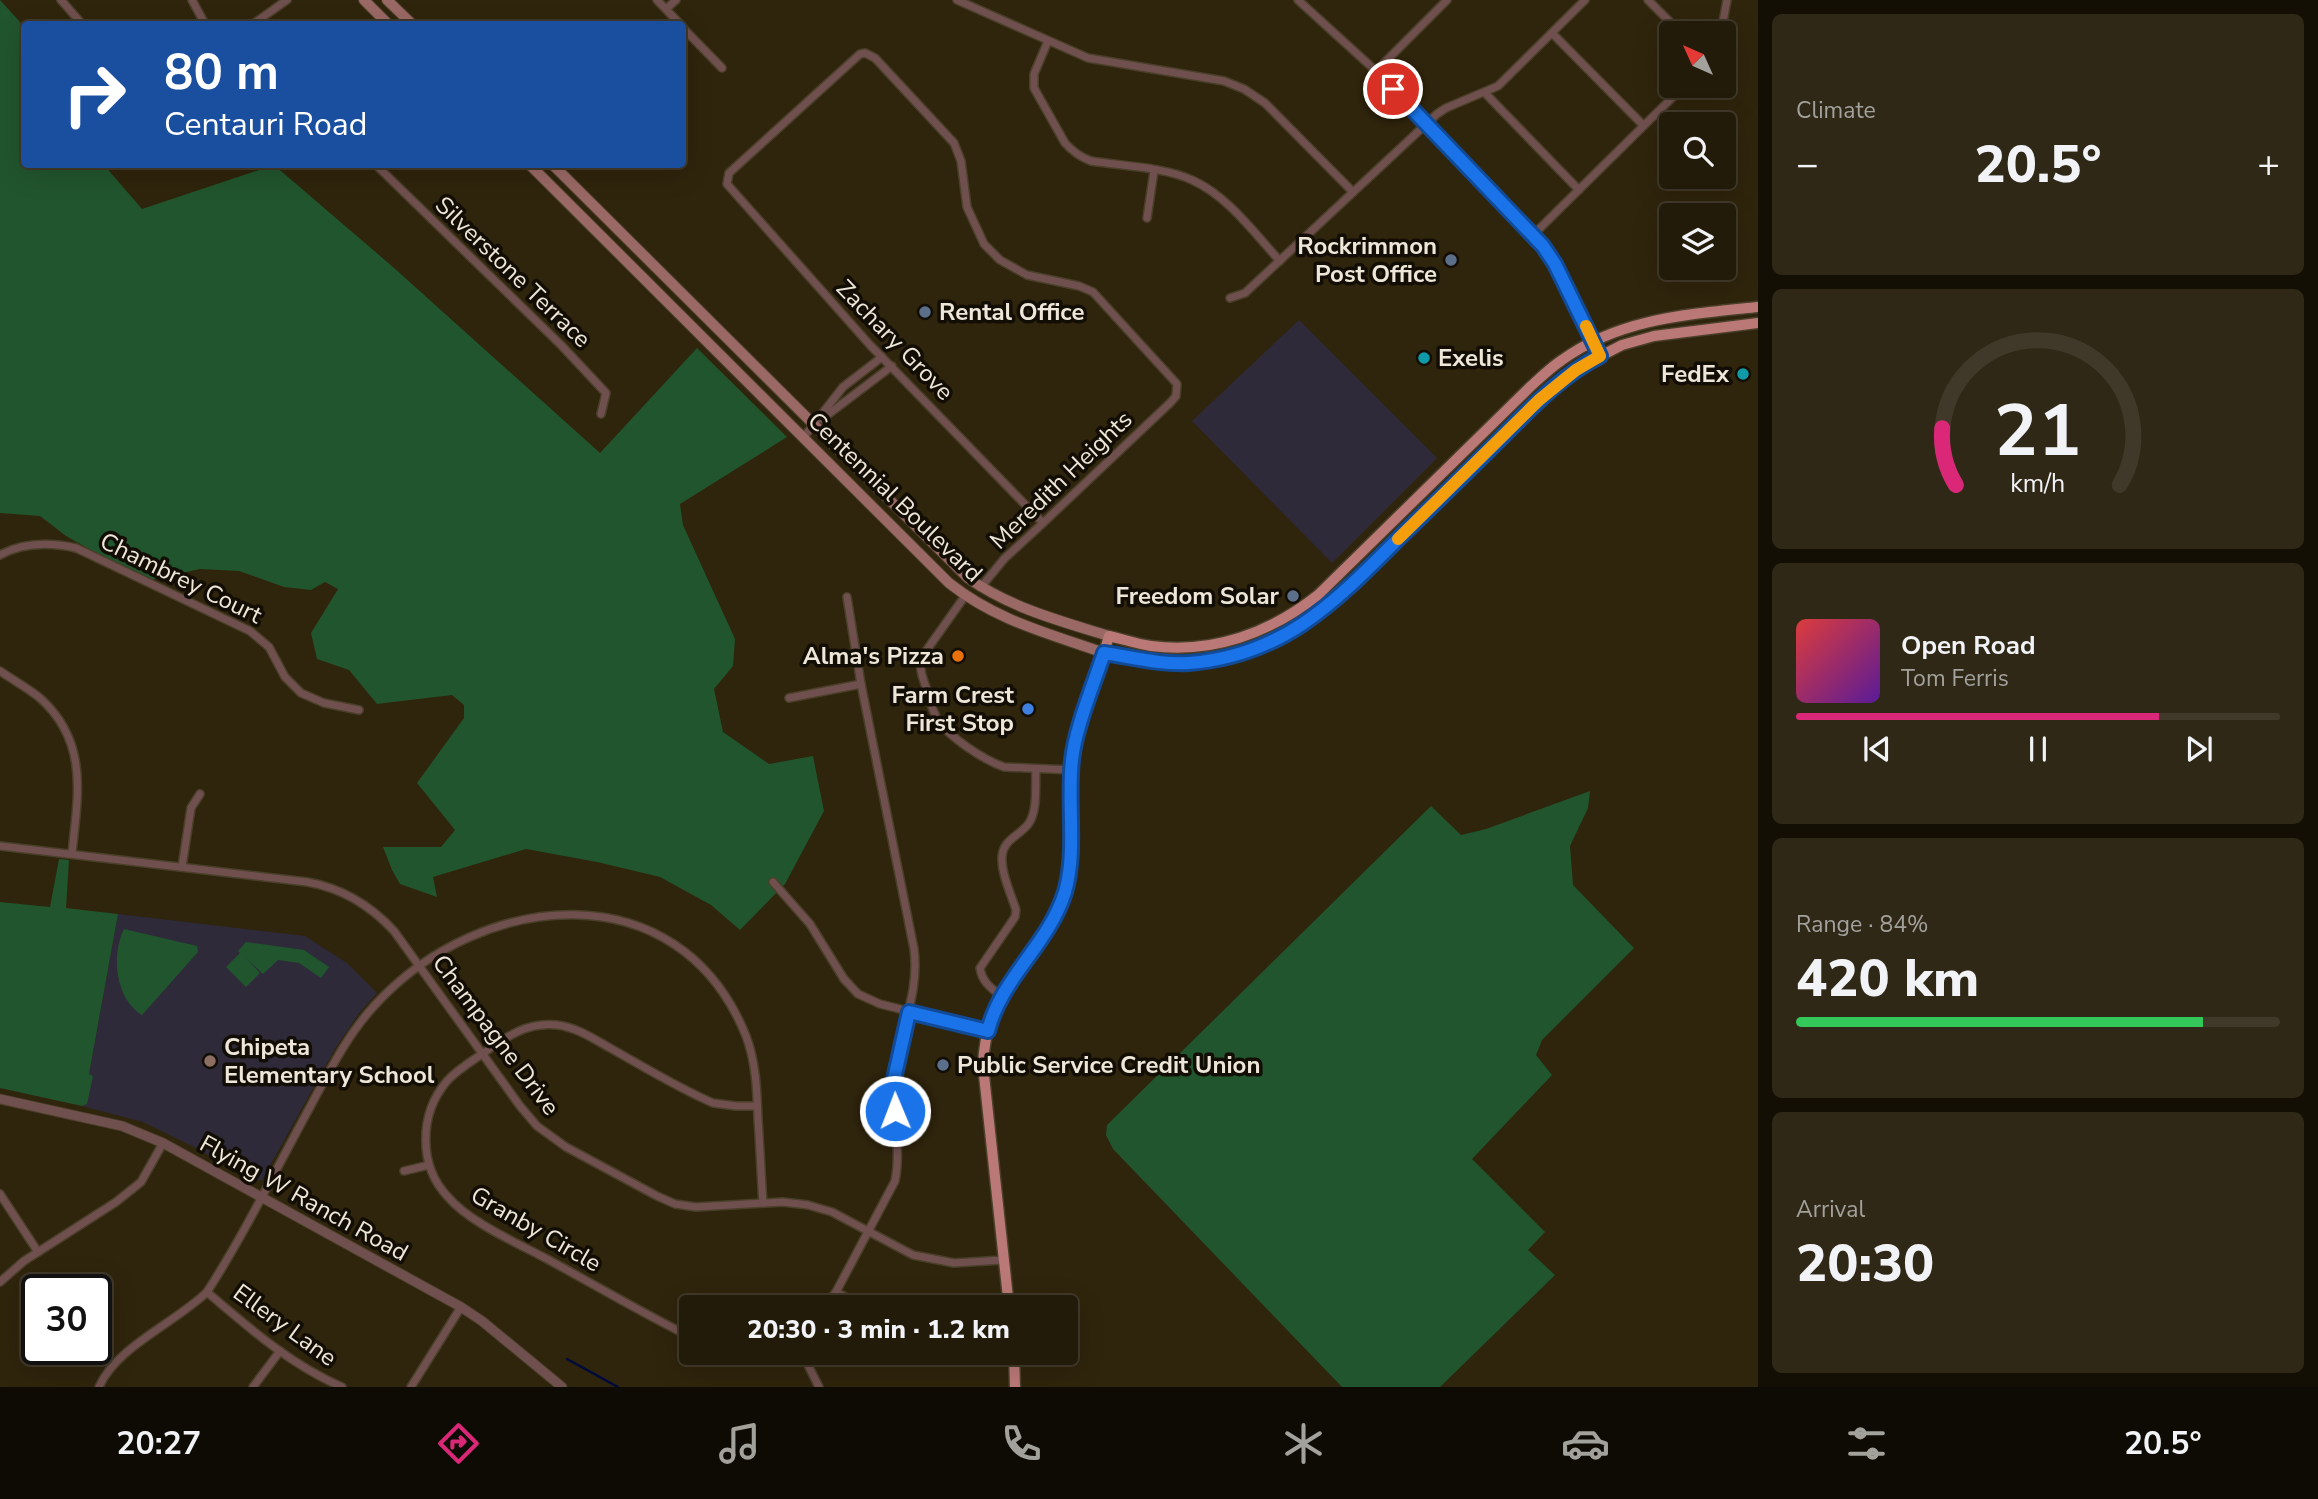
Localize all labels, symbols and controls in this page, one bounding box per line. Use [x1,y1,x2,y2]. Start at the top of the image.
north arrow [1659,21,1736,98]
map controls [1659,21,1736,280]
text: 80 m [164,39,279,106]
icon: right [49,49,140,140]
pin [1363,59,1423,119]
icon: arrive [1374,70,1412,108]
text: Climate [1796,95,1876,126]
text: Centauri Road [164,103,367,146]
button: search [1659,112,1736,189]
text: 20.5° [1974,129,2102,200]
text: − [1796,139,1819,190]
text: + [2257,139,2280,190]
street label: Silverstone Terrace [428,189,598,355]
button: layers [1659,203,1736,280]
place label: Rockrimmon Post Office [1297,230,1437,290]
marker: Rockrimmon Post Office [1443,252,1459,268]
street label: Zachary Grove [829,273,961,407]
place label: Rental Office [939,296,1084,328]
marker: Rental Office [917,304,933,320]
place label: Exelis [1438,342,1504,374]
marker: Exelis [1416,350,1432,366]
place label: FedEx [1661,358,1730,390]
marker: FedEx [1735,366,1751,382]
text: 21 [1994,381,2082,481]
street label: Meredith Heights [983,404,1139,556]
street label: Centennial Boulevard [801,405,989,589]
text: km/h [2010,467,2066,501]
street label: Chambrey Court [95,525,268,631]
place label: Freedom Solar [1116,580,1280,612]
marker: Freedom Solar [1285,588,1301,604]
text: Open Road [1901,628,2036,663]
place label: Alma's Pizza [803,640,944,672]
marker: Alma's Pizza [950,648,966,664]
text: Tom Ferris [1901,663,2009,694]
place label: Farm Crest First Stop [892,679,1015,739]
marker: Farm Crest First Stop [1020,701,1036,717]
icon: previous [1858,730,1896,768]
icon: pause [2019,730,2057,768]
icon: next [2180,730,2218,768]
text: Range · 84% [1796,909,1928,940]
text: 420 km [1796,943,1979,1014]
street label: Champagne Drive [425,948,567,1122]
place label: Chipeta Elementary School [224,1031,435,1091]
place label: Public Service Credit Union [957,1049,1260,1081]
marker: Chipeta Elementary School [202,1053,218,1069]
marker: Public Service Credit Union [935,1057,951,1073]
position arrow [858,1074,932,1148]
street label: Flying W Ranch Road [194,1127,414,1269]
street label: Granby Circle [465,1179,607,1279]
text: Arrival [1796,1194,1865,1225]
text: 20:30 [1796,1228,1934,1299]
speed limit sign: 30 [21,1274,112,1365]
street label: Ellery Lane [227,1277,343,1373]
text: 20:30 · 3 min · 1.2 km [747,1312,1010,1347]
icon: directions [434,1419,483,1468]
icon: music [715,1419,764,1468]
icon: phone [997,1419,1046,1468]
icon: climate [1279,1419,1328,1468]
icon: car [1561,1419,1610,1468]
icon: filters [1842,1419,1891,1468]
text: 20:27 [116,1422,201,1465]
text: 20.5° [2124,1422,2202,1465]

